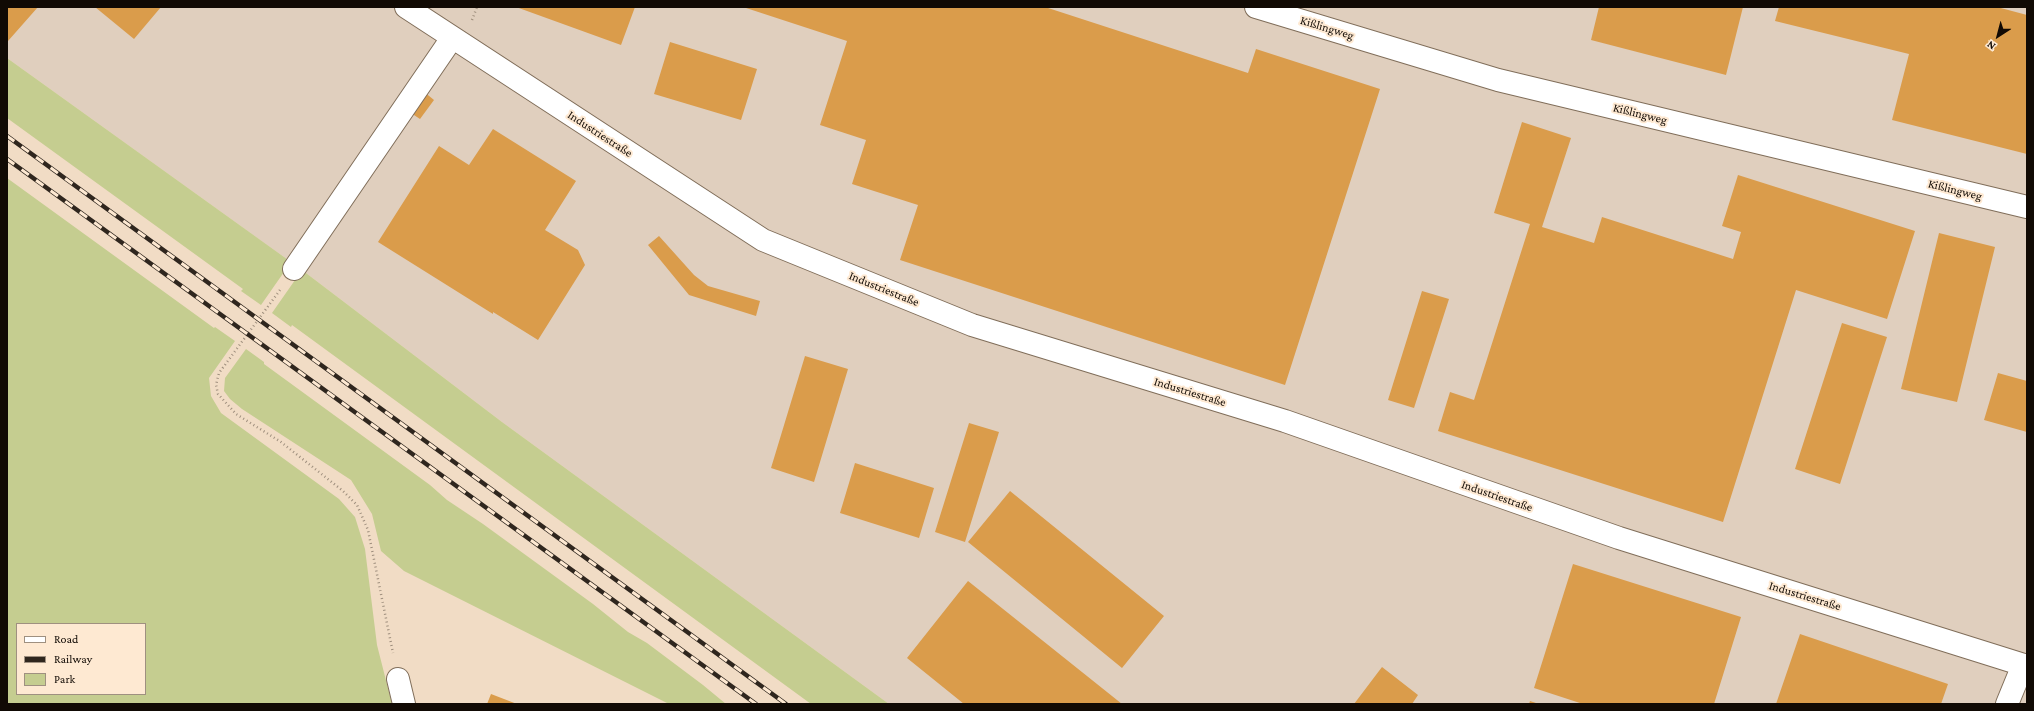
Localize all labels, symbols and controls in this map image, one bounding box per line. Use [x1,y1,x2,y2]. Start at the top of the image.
street label: Kißlingweg [1299,13,1355,43]
north arrow [1978,16,2018,56]
text: N [1984,39,1998,53]
street label: Kißlingweg [1612,100,1668,128]
street label: Industriestraße [565,108,635,160]
street label: Kißlingweg [1927,176,1983,204]
street label: Industriestraße [847,268,921,310]
street label: Industriestraße [1152,374,1228,410]
street label: Industriestraße [1460,477,1534,515]
street label: Industriestraße [1767,578,1843,614]
legend [16,623,146,695]
text: Road [54,632,78,646]
text: Railway [54,652,92,666]
text: Park [54,672,75,686]

